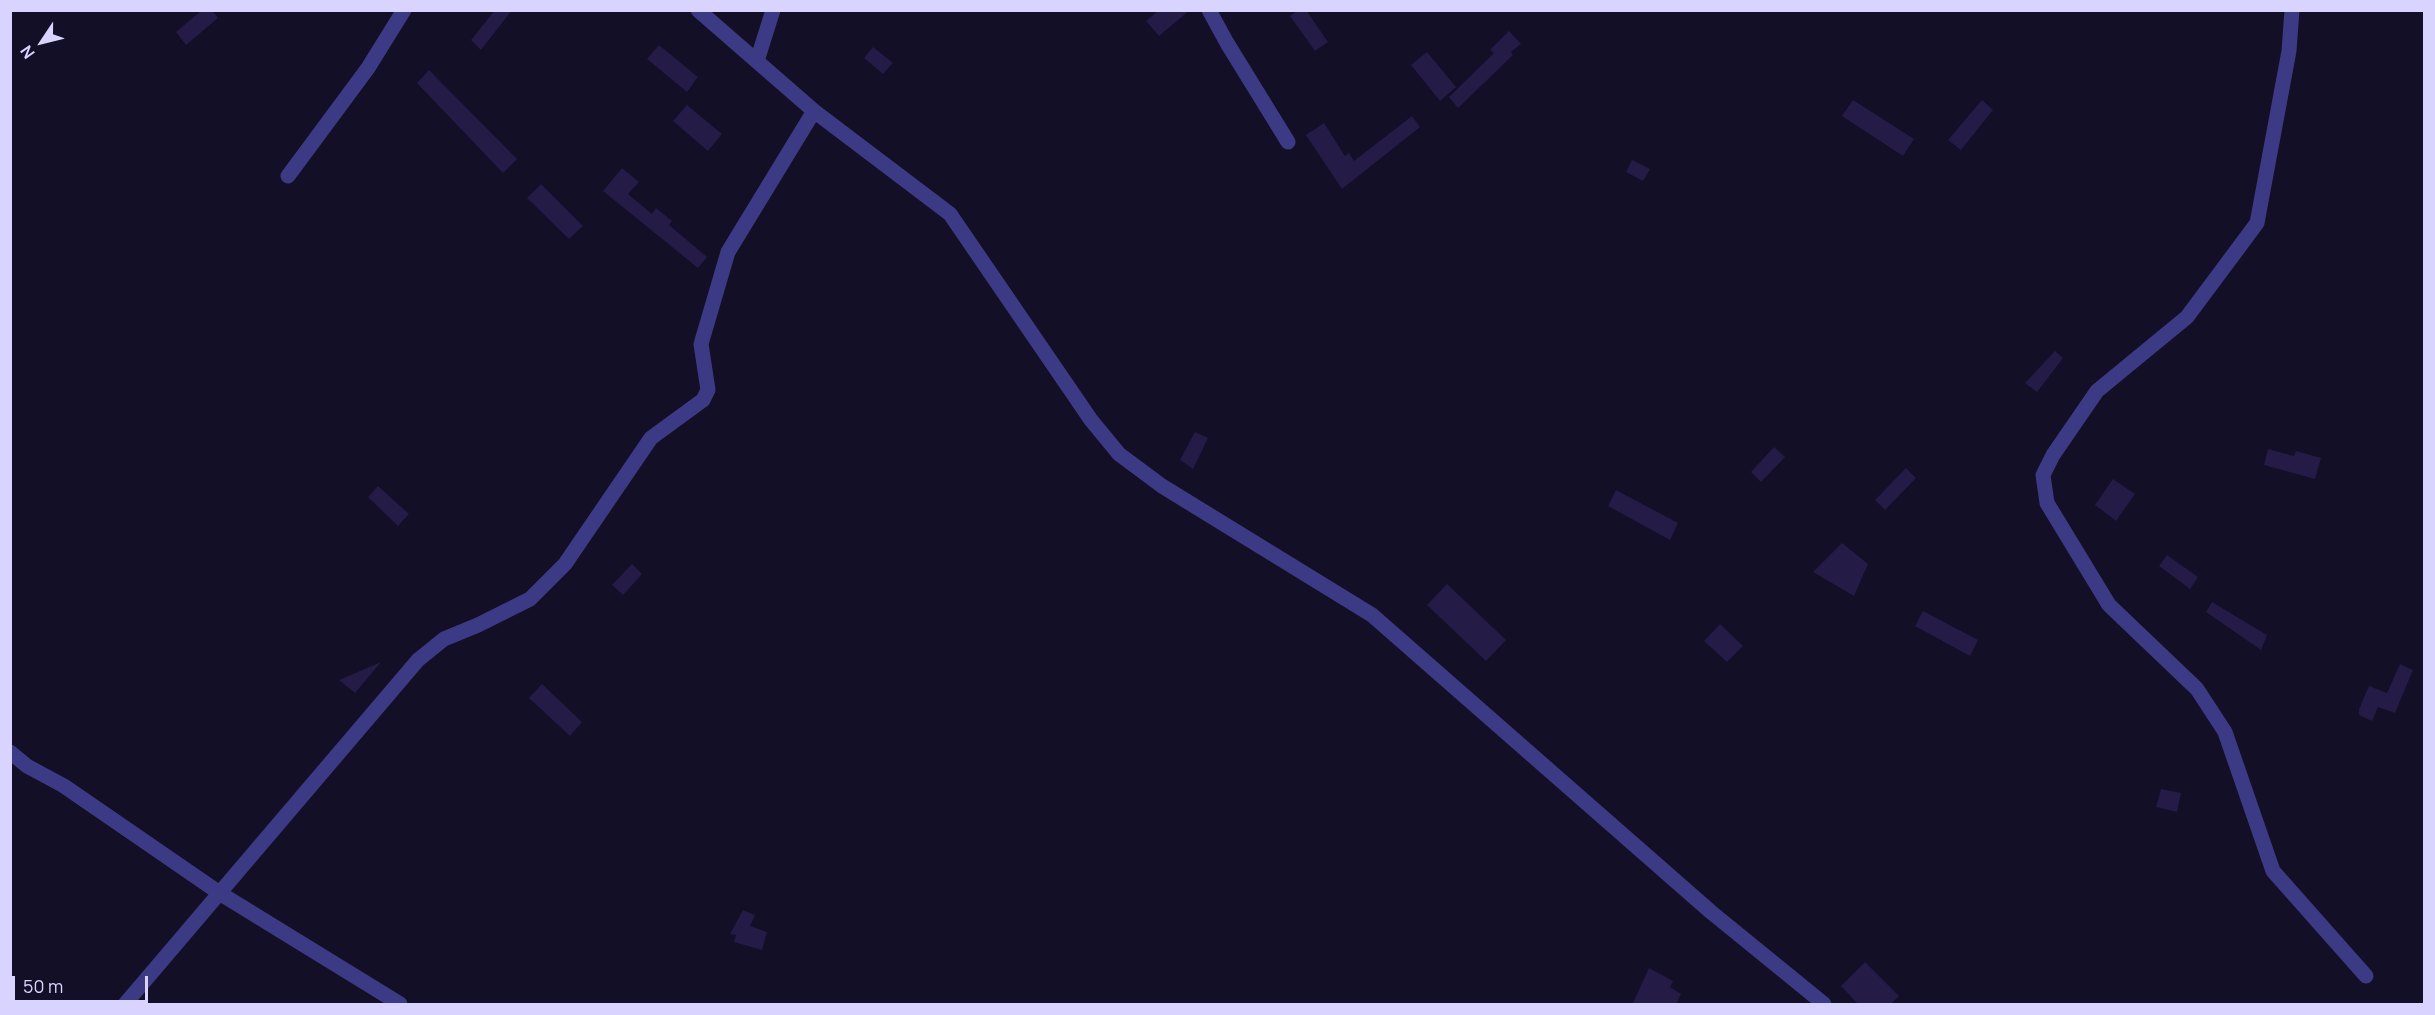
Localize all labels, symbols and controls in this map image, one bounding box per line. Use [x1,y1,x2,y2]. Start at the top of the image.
north arrow [12,12,72,72]
text: N [15,41,40,63]
scale bar [15,964,152,1002]
text: 50 m [23,974,63,998]

